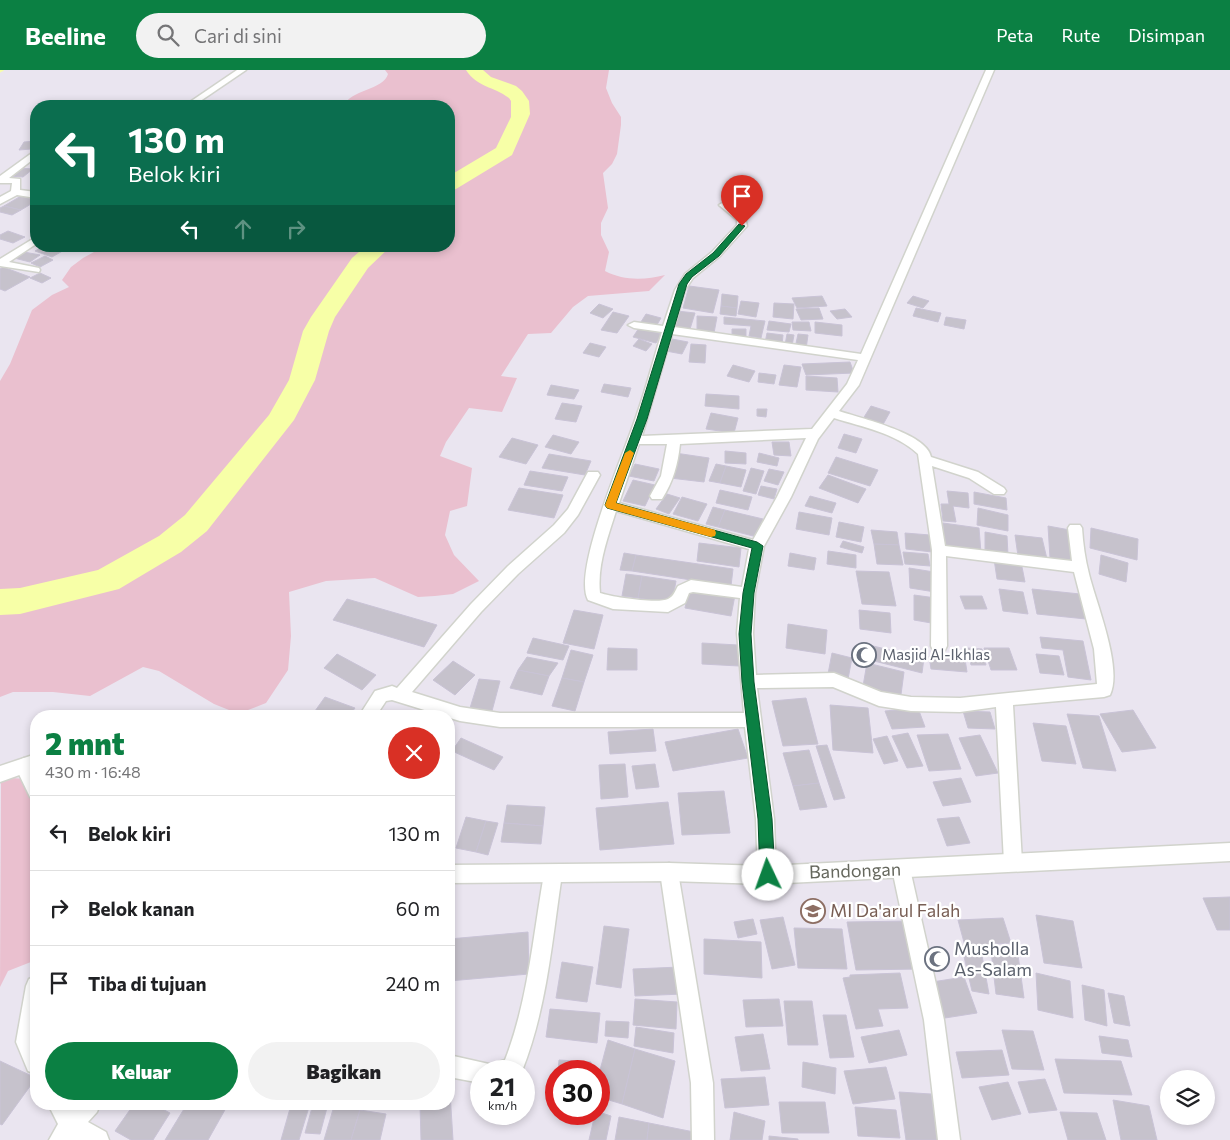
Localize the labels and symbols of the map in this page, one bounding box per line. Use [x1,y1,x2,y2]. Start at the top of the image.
pin [721,175,763,226]
mosque icon: Masjid Al-Ikhlas [851,642,877,668]
place label: Masjid Al-Ikhlas [882,645,990,663]
position arrow [741,848,793,900]
street label: Bandongan [809,857,901,883]
school or university icon: MI Da'arul Falah [800,898,826,924]
place label: MI Da'arul Falah [830,899,960,921]
place label: Musholla As-Salam [954,937,1032,980]
mosque icon: Musholla As-Salam [924,946,950,972]
speed limit sign: 30 [545,1060,610,1125]

